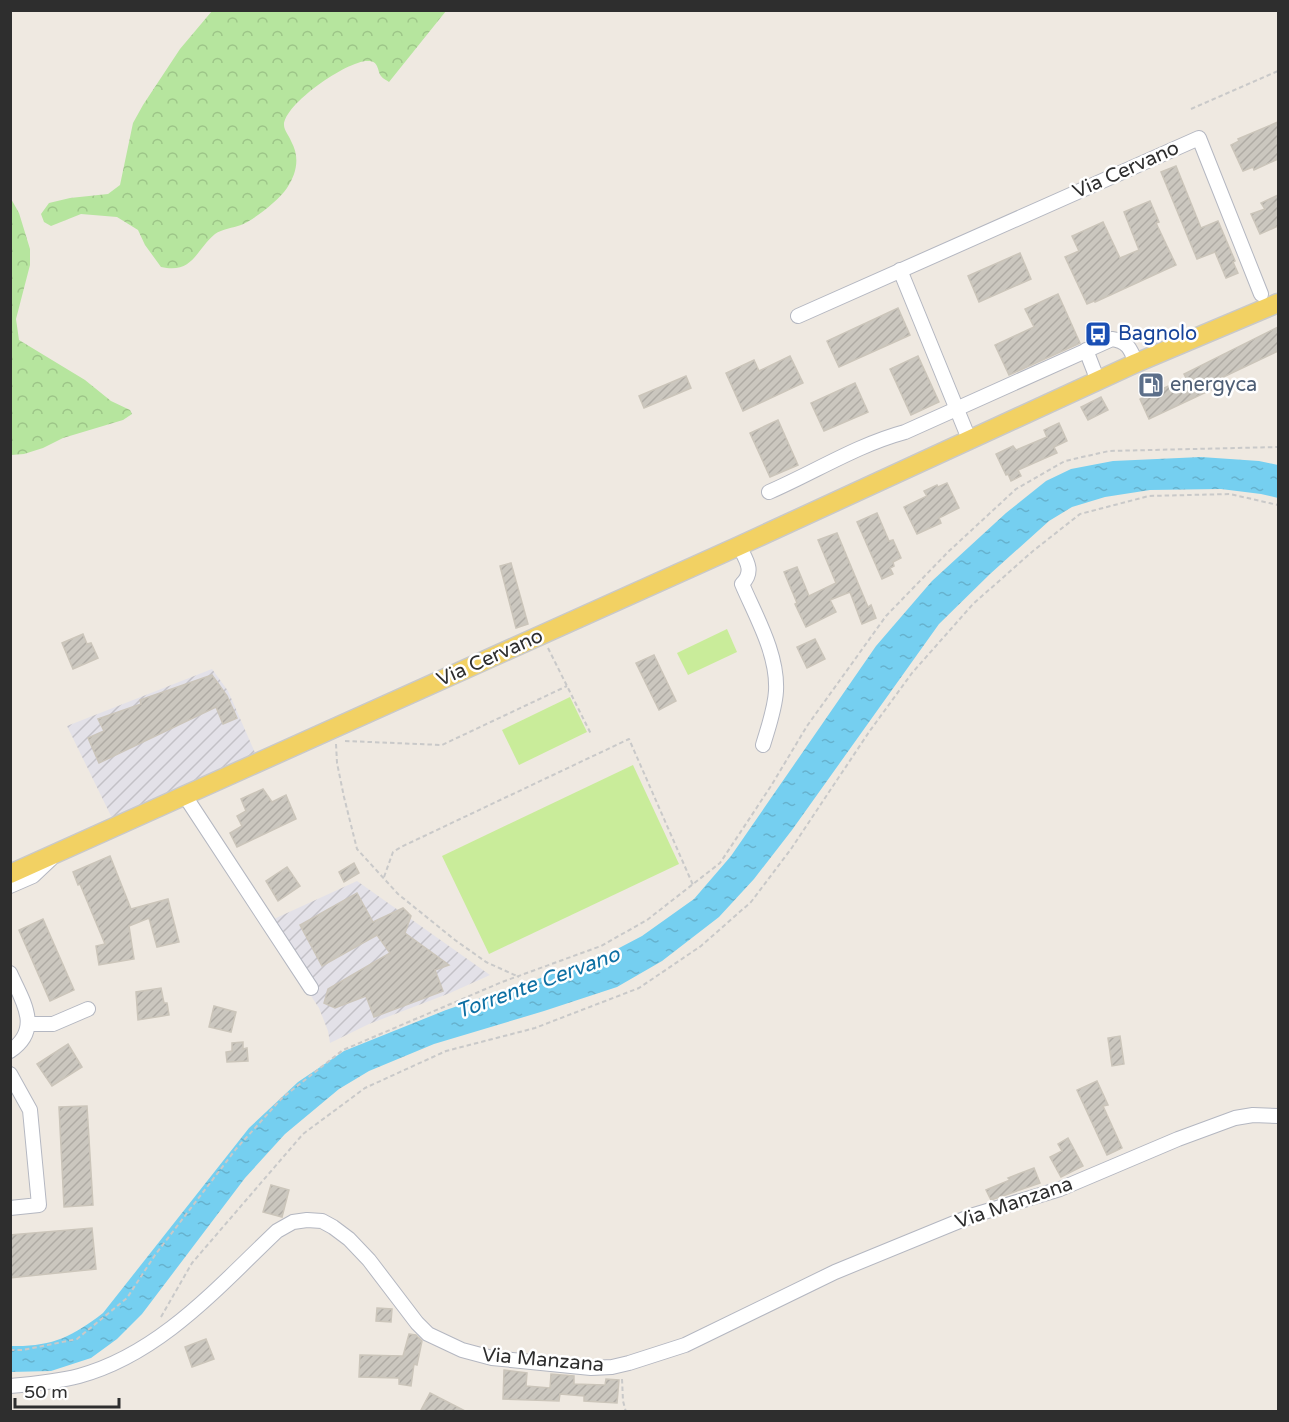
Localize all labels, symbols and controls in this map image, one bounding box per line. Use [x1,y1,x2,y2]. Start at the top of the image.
street label: Via Cervano [1069,136,1183,204]
bus stop icon: Bagnolo [1083,319,1113,349]
place label: Bagnolo [1118,322,1197,346]
fuel station icon: energyca [1136,370,1166,400]
place label: energyca [1170,373,1257,397]
street label: Via Cervano [433,624,547,692]
water label: Torrente Cervano [453,941,624,1024]
street label: Via Manzana [952,1172,1076,1234]
street label: Via Manzana [481,1343,605,1377]
scale bar [15,1371,118,1409]
text: 50 m [24,1381,68,1403]

